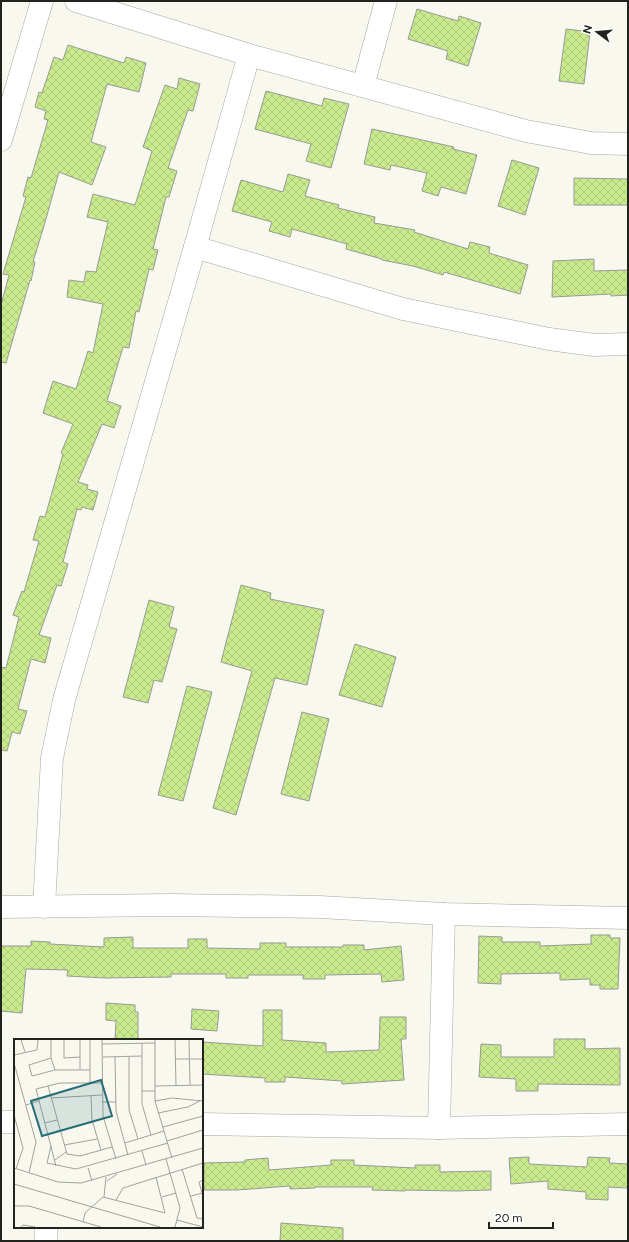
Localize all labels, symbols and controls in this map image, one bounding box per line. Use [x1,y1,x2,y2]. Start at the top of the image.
north arrow [577,12,617,52]
text: N [580,23,595,35]
inset map [14,1039,203,1228]
scale bar [489,1204,553,1230]
text: 20 m [495,1211,523,1225]

